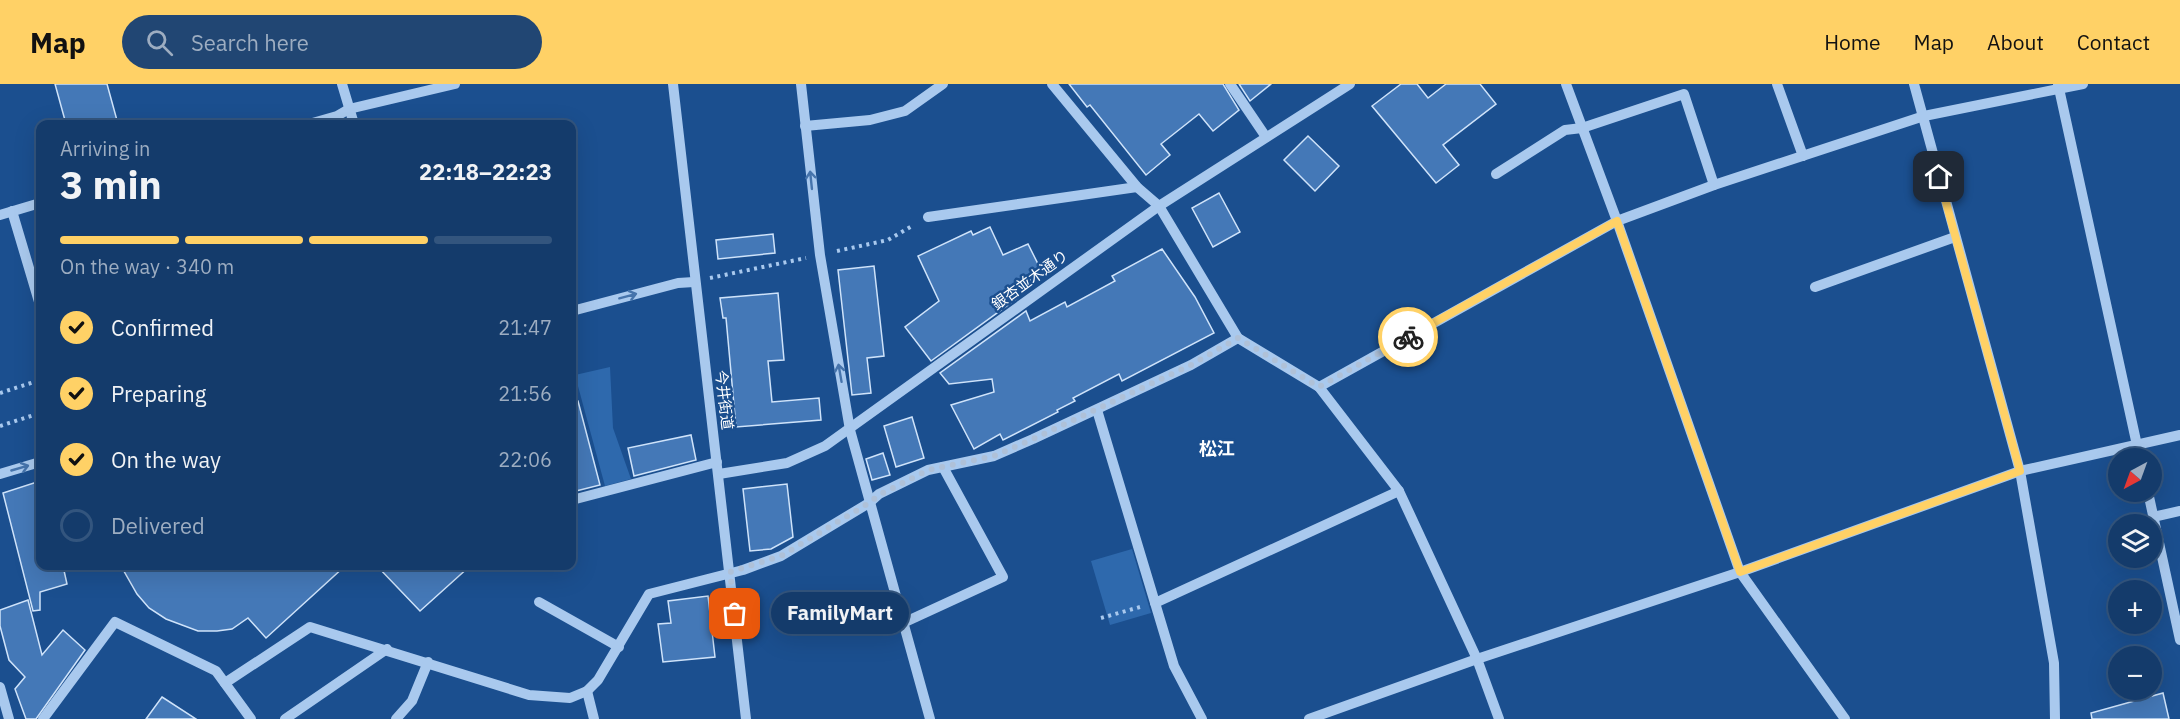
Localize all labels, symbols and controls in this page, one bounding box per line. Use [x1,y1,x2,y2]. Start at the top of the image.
search box [122,15,542,69]
text: Map [30,24,86,61]
icon: search [143,26,176,59]
text: Search here [191,28,309,57]
text: Home [1824,28,1881,56]
text: Map [1914,28,1954,56]
text: About [1987,28,2044,56]
text: Contact [2077,28,2150,56]
text: Arriving in [60,135,150,162]
pin [1913,151,1964,202]
text: 22:18–22:23 [419,157,552,186]
text: 3 min [60,159,162,210]
icon: home [1922,160,1955,193]
one-way arrow [805,171,816,190]
street label: 銀杏並木通り [988,245,1072,314]
text: On the way · 340 m [60,253,234,280]
one-way arrow [618,290,637,302]
courier [1378,307,1438,367]
icon: check [60,311,93,344]
text: Confirmed [111,313,214,342]
text: 21:47 [498,314,552,341]
icon: bike [1392,321,1425,354]
one-way arrow [834,363,845,383]
street label: 今井街道 [711,369,738,431]
icon: check [60,377,93,410]
text: Preparing [111,379,206,408]
text: 21:56 [498,380,552,407]
district label: 松江 [1199,437,1235,460]
icon: check [60,443,93,476]
text: On the way [111,445,221,474]
text: 22:06 [498,446,552,473]
north arrow [2108,448,2162,502]
map controls [2108,448,2162,700]
one-way arrow [10,462,29,473]
text: Delivered [111,511,205,540]
button: layers [2108,514,2162,568]
button: + [2108,580,2162,634]
pin [709,588,760,639]
callout: FamilyMart [771,593,909,635]
icon: bag [718,597,751,630]
text: FamilyMart [787,599,893,626]
button: − [2108,646,2162,700]

